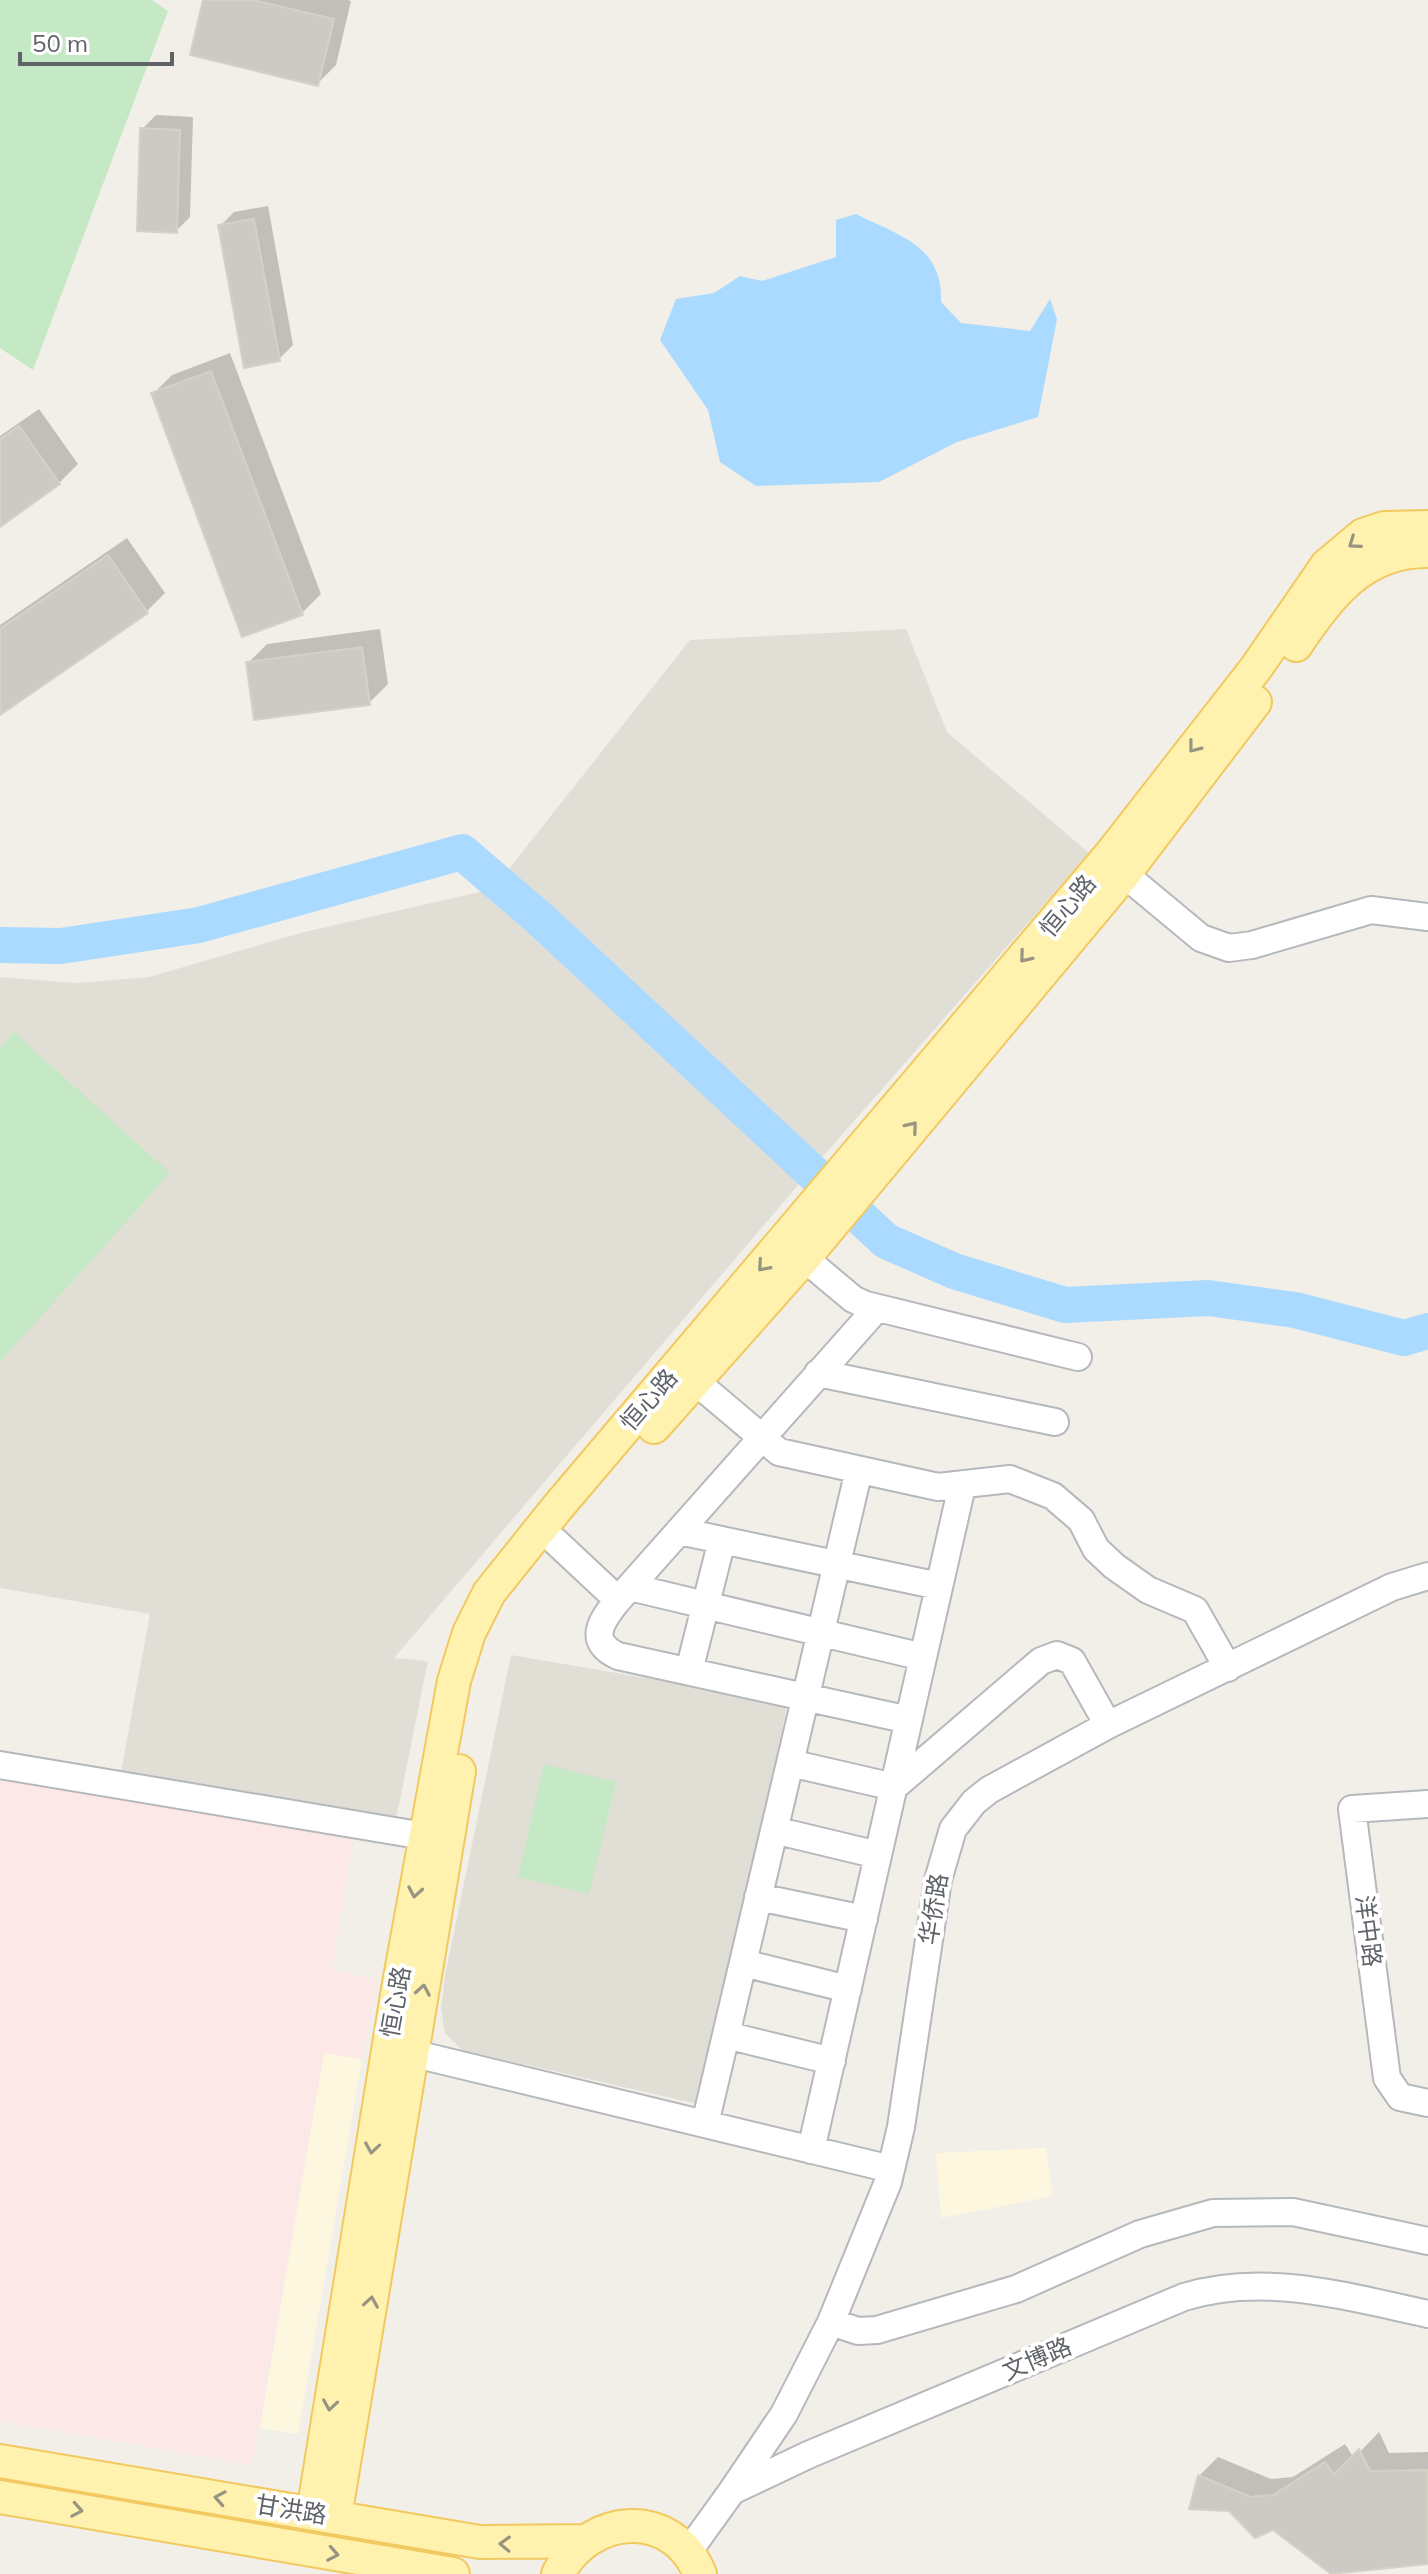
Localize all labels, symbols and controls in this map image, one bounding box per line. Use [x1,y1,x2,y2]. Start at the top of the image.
scale bar [20,16,172,66]
text: 50 m [32,28,88,58]
one-way arrow [1348,533,1362,548]
one-way arrow [1190,738,1204,753]
street label: 恒心路 [1033,868,1102,943]
one-way arrow [1020,947,1035,962]
one-way arrow [902,1122,917,1137]
one-way arrow [758,1257,773,1271]
street label: 恒心路 [613,1362,683,1436]
street label: 华侨路 [913,1871,953,1947]
one-way arrow [408,1885,425,1898]
street label: 洋中路 [1350,1893,1388,1968]
street label: 恒心路 [374,1964,416,2040]
one-way arrow [413,1984,430,1997]
one-way arrow [364,2141,381,2155]
one-way arrow [362,2295,379,2309]
street label: 文博路 [998,2330,1076,2386]
one-way arrow [322,2398,339,2411]
street label: 甘洪路 [253,2489,329,2529]
one-way arrow [214,2491,227,2508]
one-way arrow [70,2501,84,2518]
one-way arrow [498,2535,511,2552]
one-way arrow [326,2544,340,2561]

